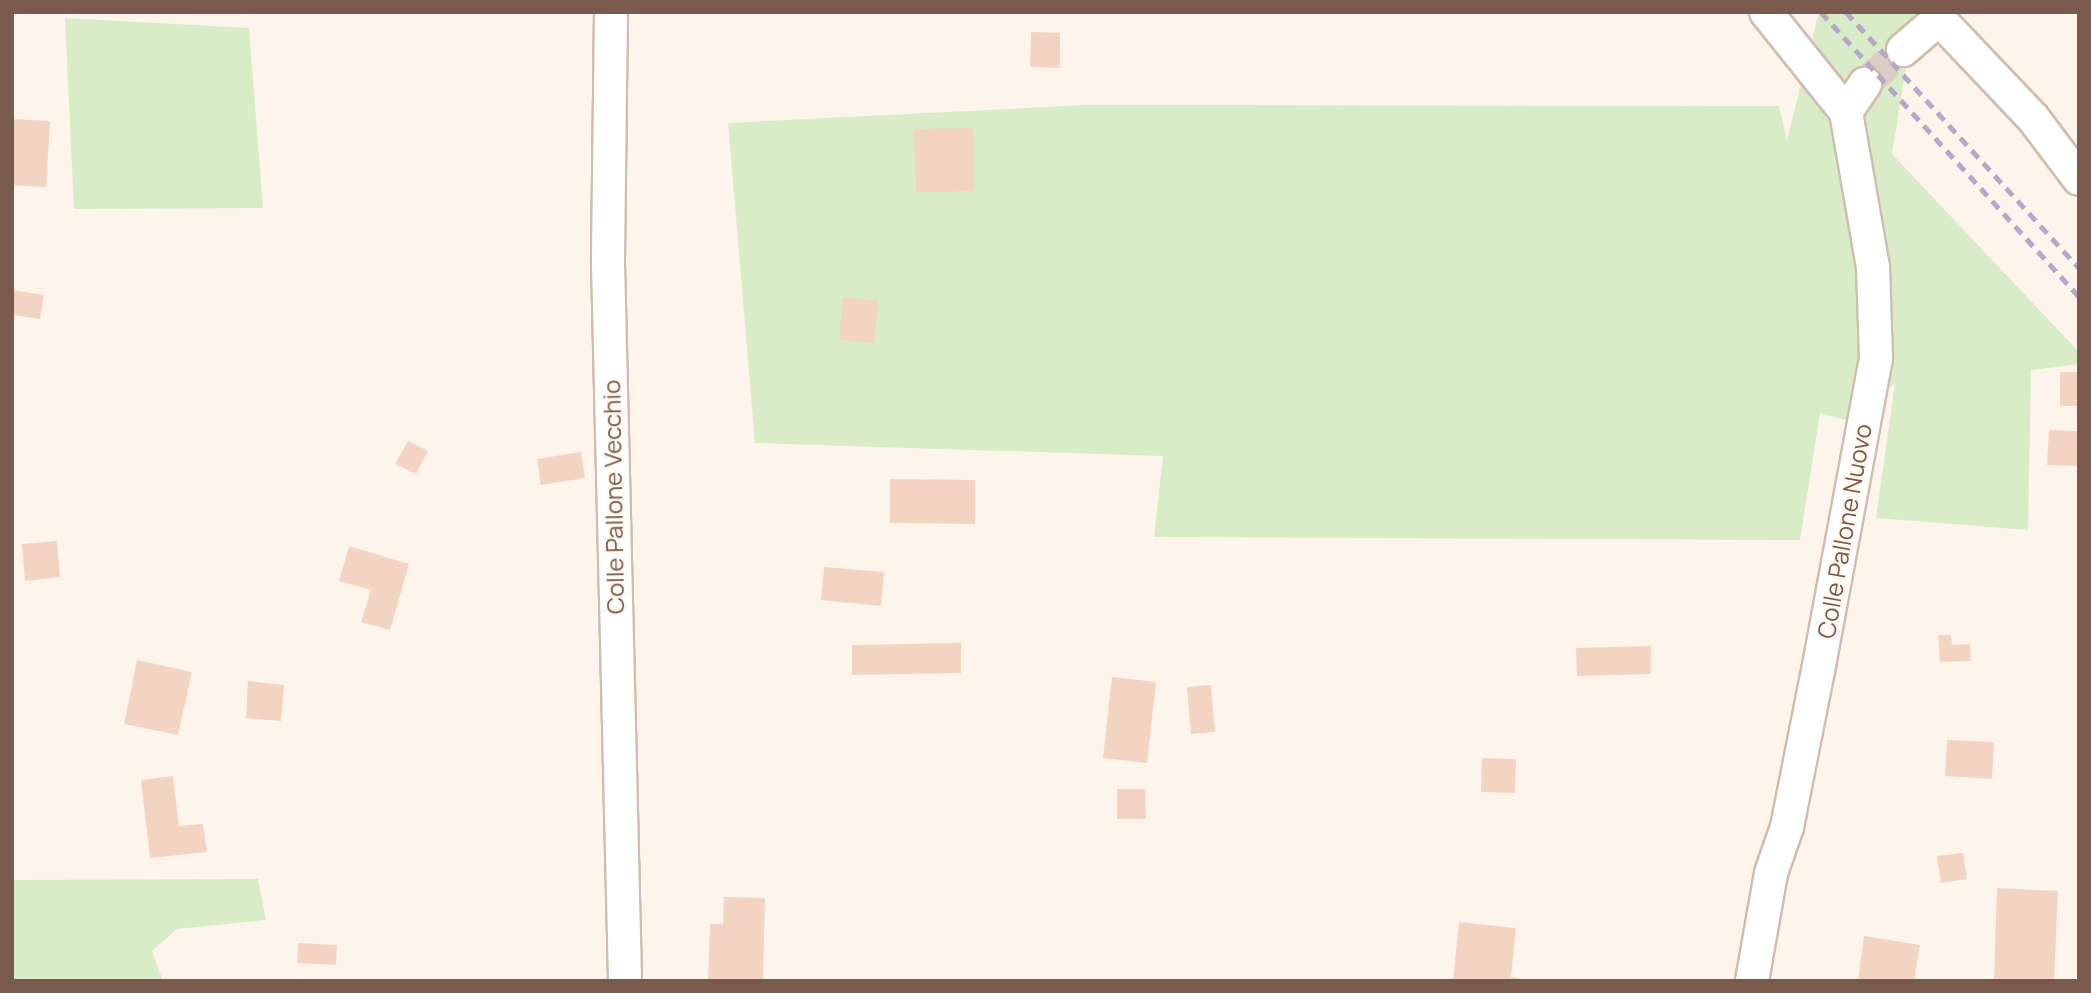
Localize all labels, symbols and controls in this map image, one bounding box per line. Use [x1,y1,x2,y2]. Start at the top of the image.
street label: Colle Pallone Vecchio [597,380,629,614]
street label: Colle Pallone Nuovo [1811,421,1877,641]

